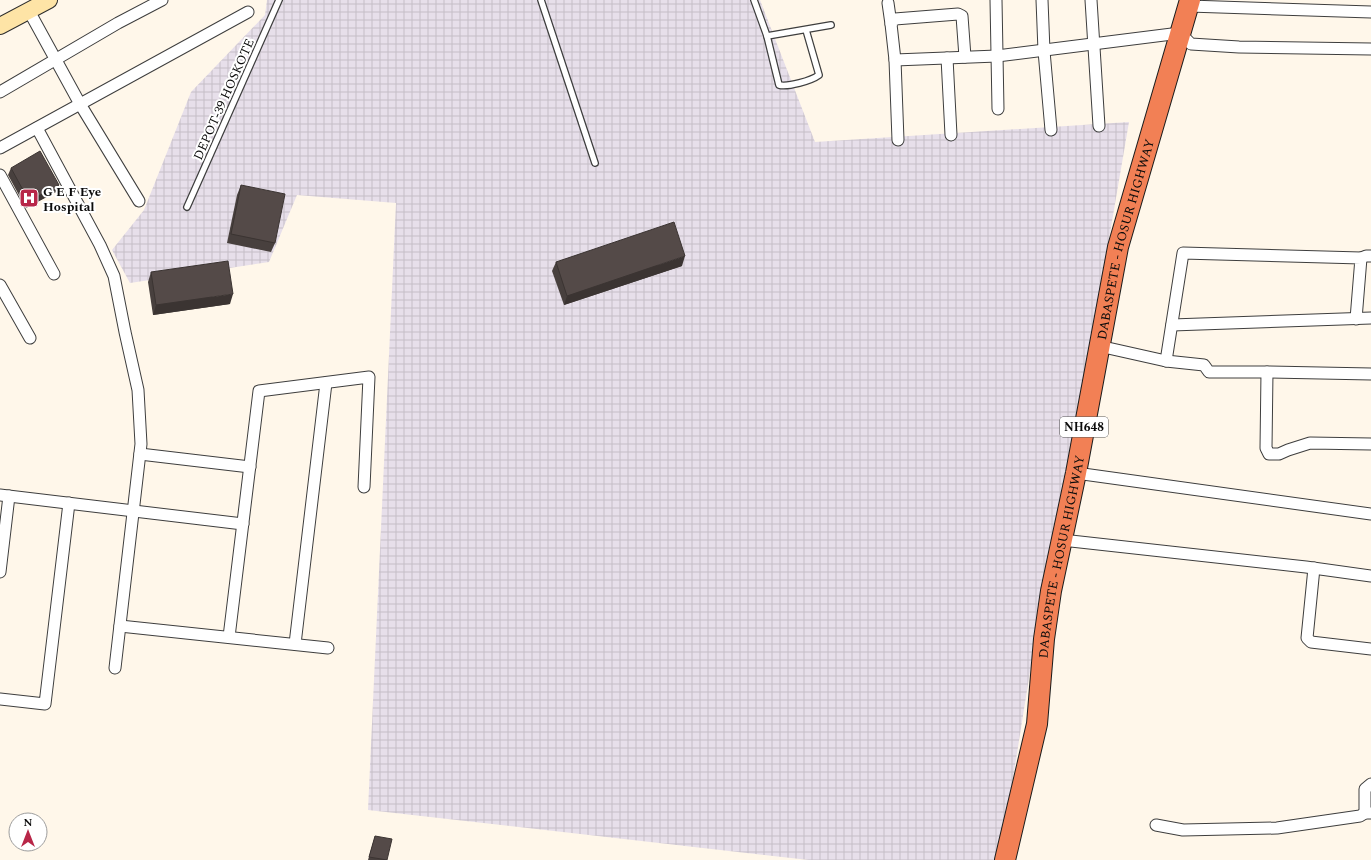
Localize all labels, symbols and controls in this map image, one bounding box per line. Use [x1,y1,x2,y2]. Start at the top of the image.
street label: DEPOT-39 HOSKOTE [188,35,260,163]
street label: DABASPETE - HOSUR HIGHWAY [1092,137,1160,342]
place label: G E F Eye Hospital [43,182,101,217]
hospital icon: G E F Eye Hospital [18,187,40,209]
road number: NH648 [1060,417,1108,437]
street label: DABASPETE - HOSUR HIGHWAY [1033,454,1090,659]
north arrow [8,812,48,852]
text: N [24,814,33,831]

